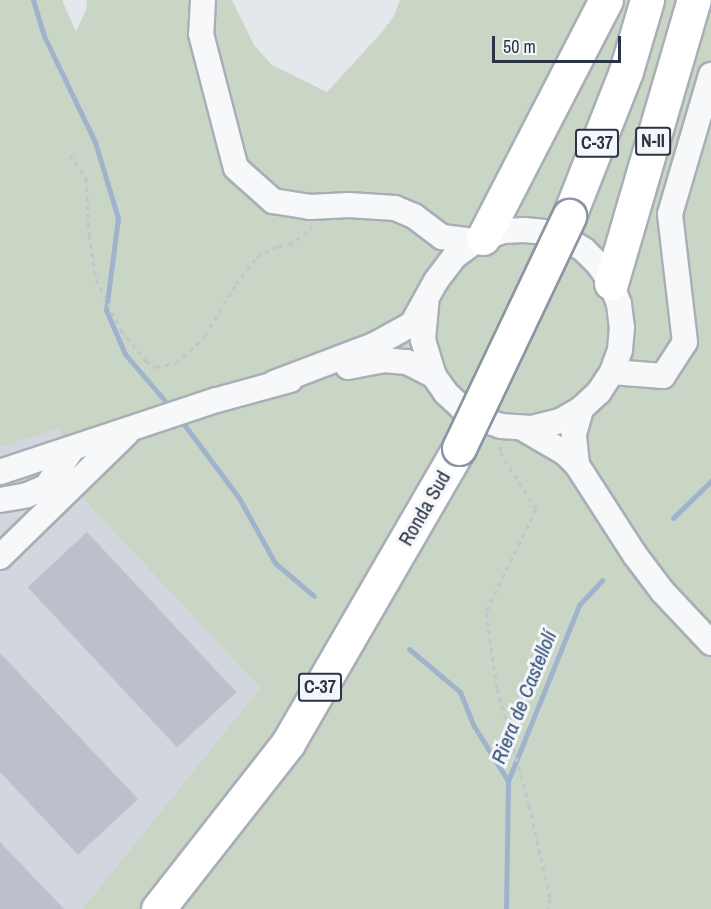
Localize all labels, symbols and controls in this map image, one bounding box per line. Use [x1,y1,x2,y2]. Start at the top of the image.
scale bar [495,24,624,62]
text: 50 m [503,34,536,59]
road number: N-II [635,126,671,156]
road number: C-37 [574,128,620,158]
street label: Ronda Sud [393,466,455,550]
water label: Riera de Castellolí [486,627,562,767]
road number: C-37 [298,672,342,702]

